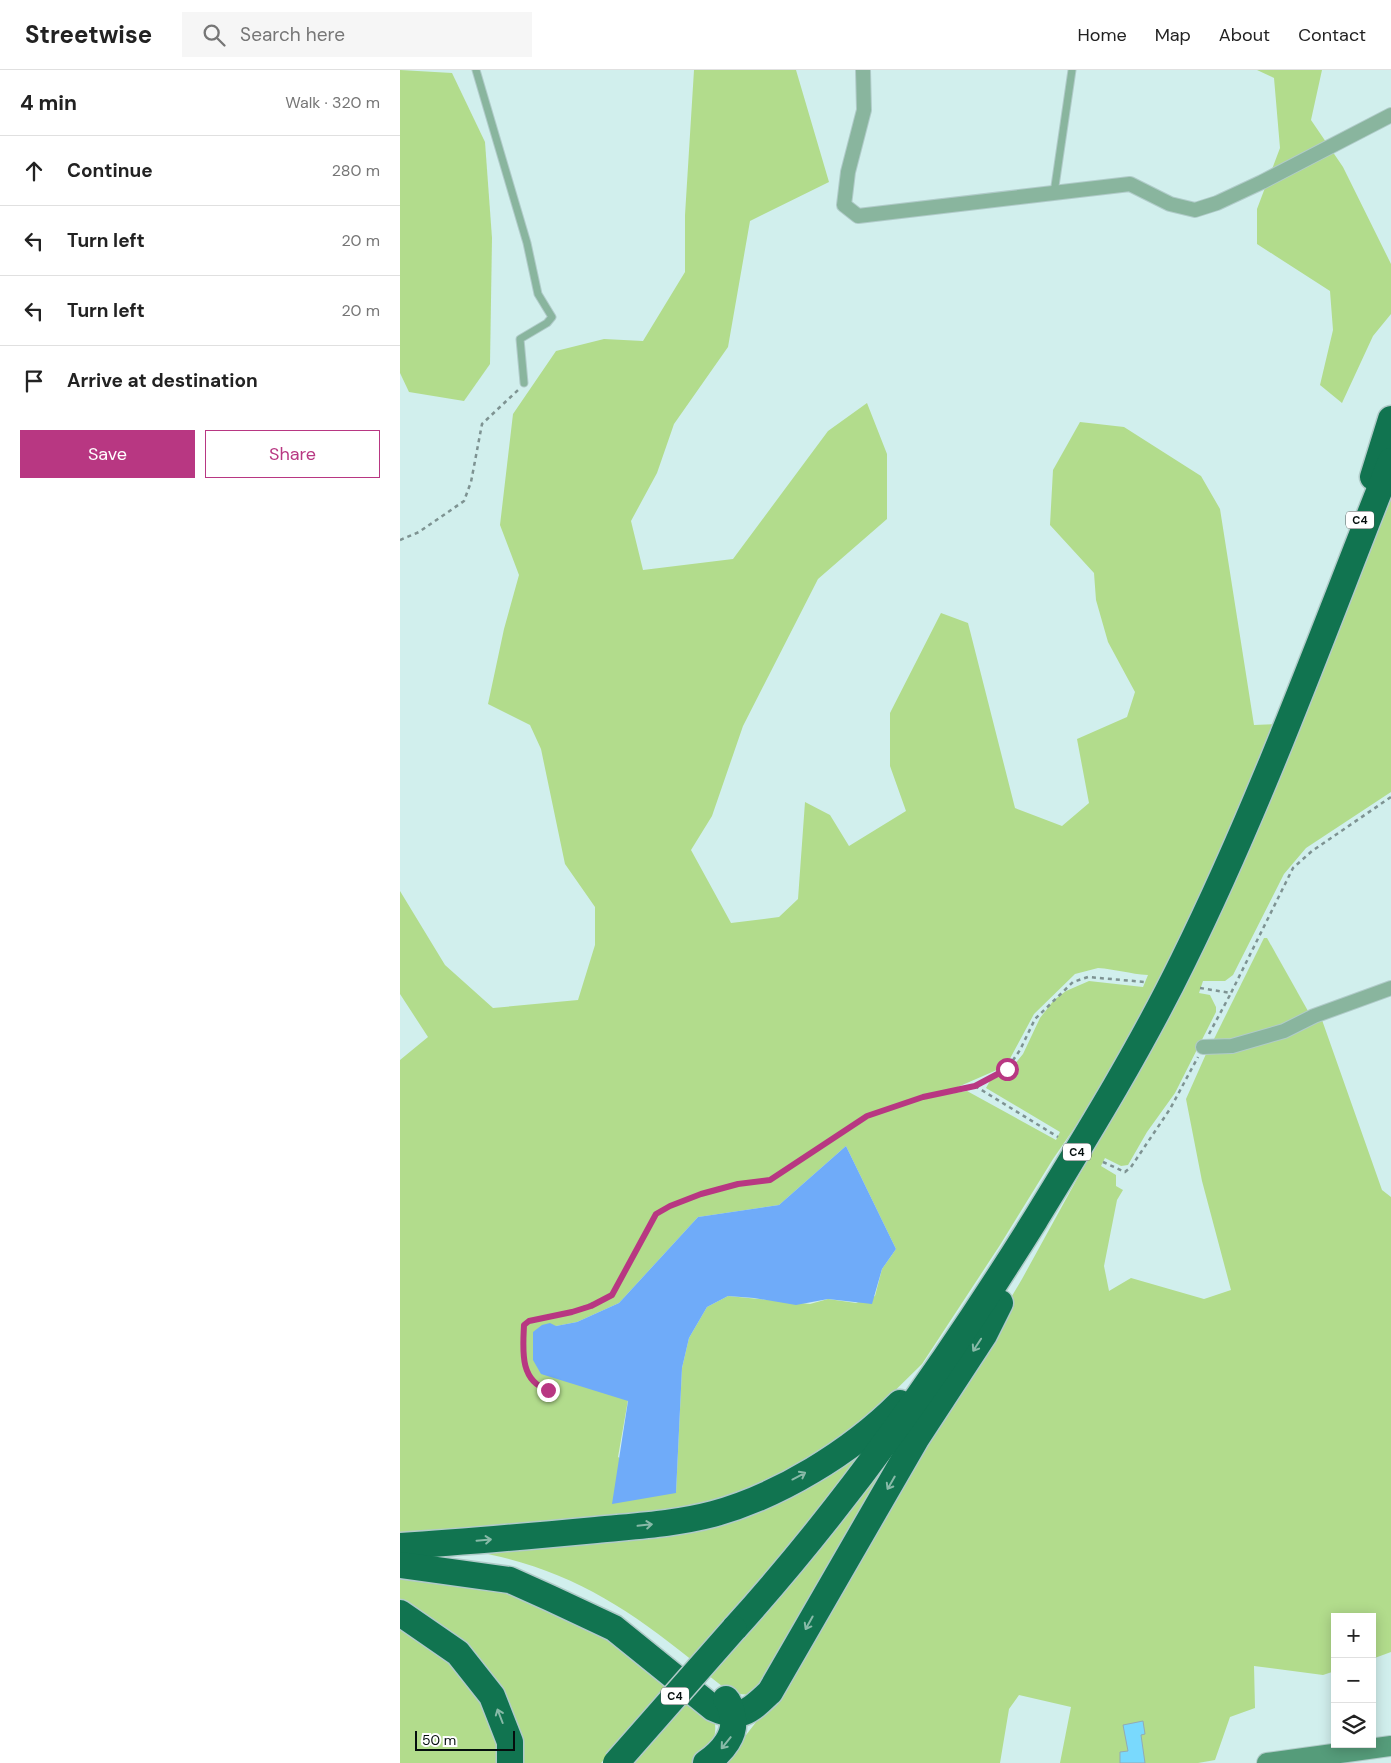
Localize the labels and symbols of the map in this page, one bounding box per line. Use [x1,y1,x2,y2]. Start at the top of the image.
road number: C4 [1346,512,1374,528]
route start [996,1058,1019,1081]
road number: C4 [1063,1144,1091,1160]
one-way arrow [972,1338,982,1352]
route end [537,1379,560,1402]
one-way arrow [791,1471,806,1481]
one-way arrow [885,1475,895,1489]
one-way arrow [637,1520,653,1530]
one-way arrow [475,1536,491,1545]
one-way arrow [804,1615,813,1630]
road number: C4 [661,1688,689,1704]
one-way arrow [494,1709,504,1724]
scale bar [415,1728,515,1751]
one-way arrow [721,1736,732,1749]

